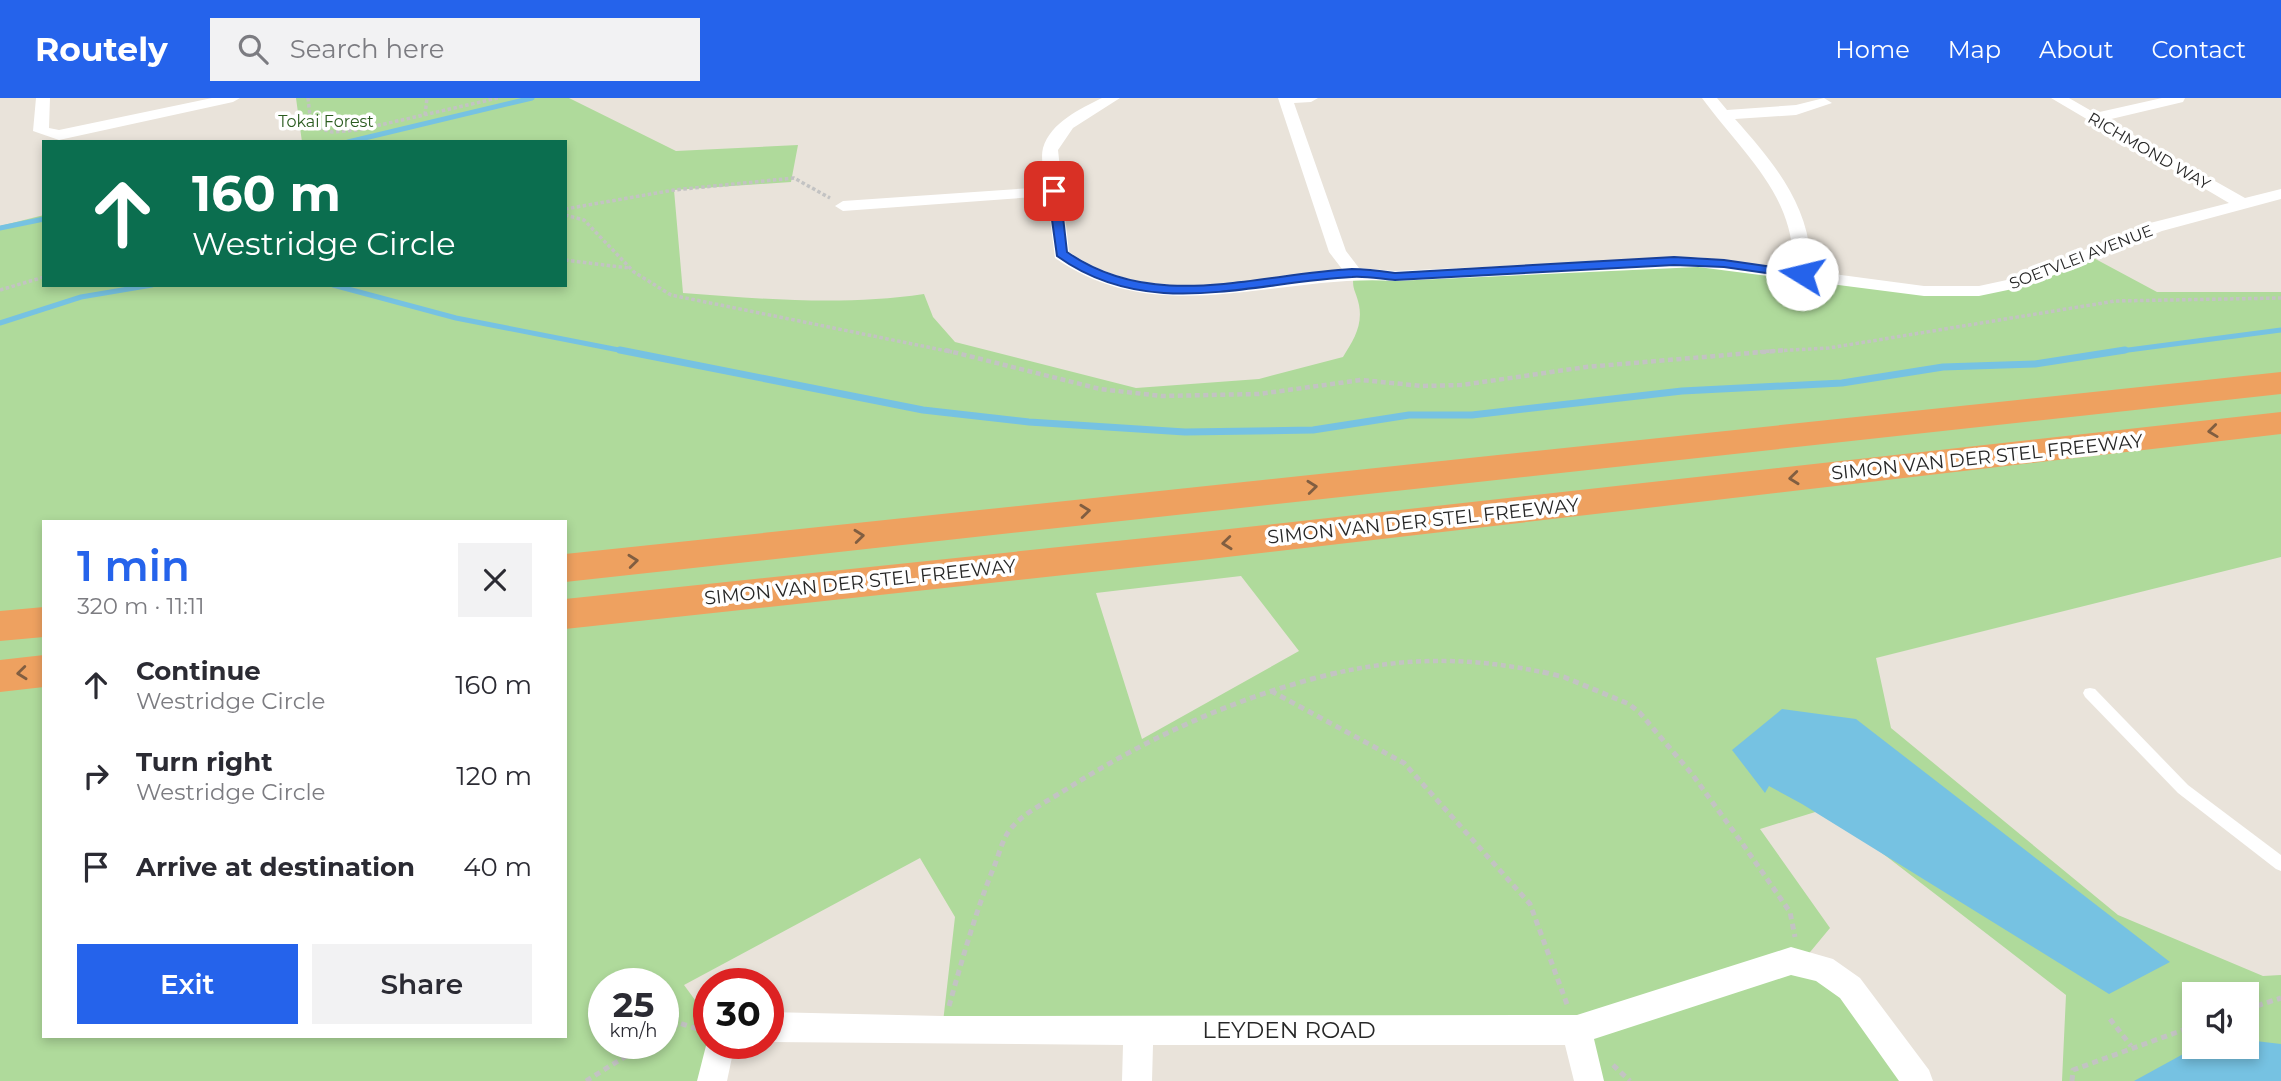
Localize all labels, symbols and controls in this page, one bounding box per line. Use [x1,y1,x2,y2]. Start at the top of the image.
search box [210,18,700,81]
text: Routely [35,29,168,69]
icon: search [234,30,272,68]
text: Search here [290,33,445,65]
text: Home [1835,35,1910,64]
text: Map [1948,35,2001,64]
text: About [2039,35,2113,64]
text: Contact [2151,35,2246,64]
street label: RICHMOND WAY [2085,108,2214,194]
park label: Tokai Forest [278,112,374,131]
pin [1024,161,1084,221]
text: 160 m [192,164,341,223]
icon: ahead [77,168,168,259]
icon: arrive [1035,172,1073,210]
street label: SOETVLEI AVENUE [2007,221,2155,293]
text: Westridge Circle [192,224,456,263]
position arrow [1765,237,1839,311]
one-way arrow [2207,423,2218,438]
street label: SIMON VAN DER STEL FREEWAY [1830,429,2145,485]
one-way arrow [1788,471,1800,486]
one-way arrow [1306,480,1317,495]
street label: SIMON VAN DER STEL FREEWAY [1266,493,1581,549]
one-way arrow [1080,504,1091,519]
one-way arrow [854,529,865,544]
one-way arrow [1221,535,1233,550]
text: 1 min [77,540,190,592]
button: close [458,543,532,617]
one-way arrow [627,553,639,568]
street label: SIMON VAN DER STEL FREEWAY [703,554,1018,610]
text: 320 m · 11:11 [77,592,204,620]
text: Continue [136,655,261,687]
one-way arrow [16,666,28,681]
icon: ahead [77,666,115,704]
text: 160 m [455,669,532,701]
text: Westridge Circle [136,687,326,715]
text: Turn right [136,746,272,778]
icon: right [77,757,115,795]
text: 120 m [456,760,532,792]
text: Westridge Circle [136,778,326,806]
icon: arrive [77,848,115,886]
text: Arrive at destination [136,851,415,883]
text: 40 m [463,851,532,883]
button: Exit [77,944,298,1024]
button: Share [312,944,532,1024]
speed limit sign: 30 [693,968,784,1059]
map controls [2182,982,2259,1059]
button: sound [2182,982,2259,1059]
text: 25 [613,983,654,1026]
street label: LEYDEN ROAD [1202,1016,1376,1044]
text: km/h [609,1020,658,1042]

